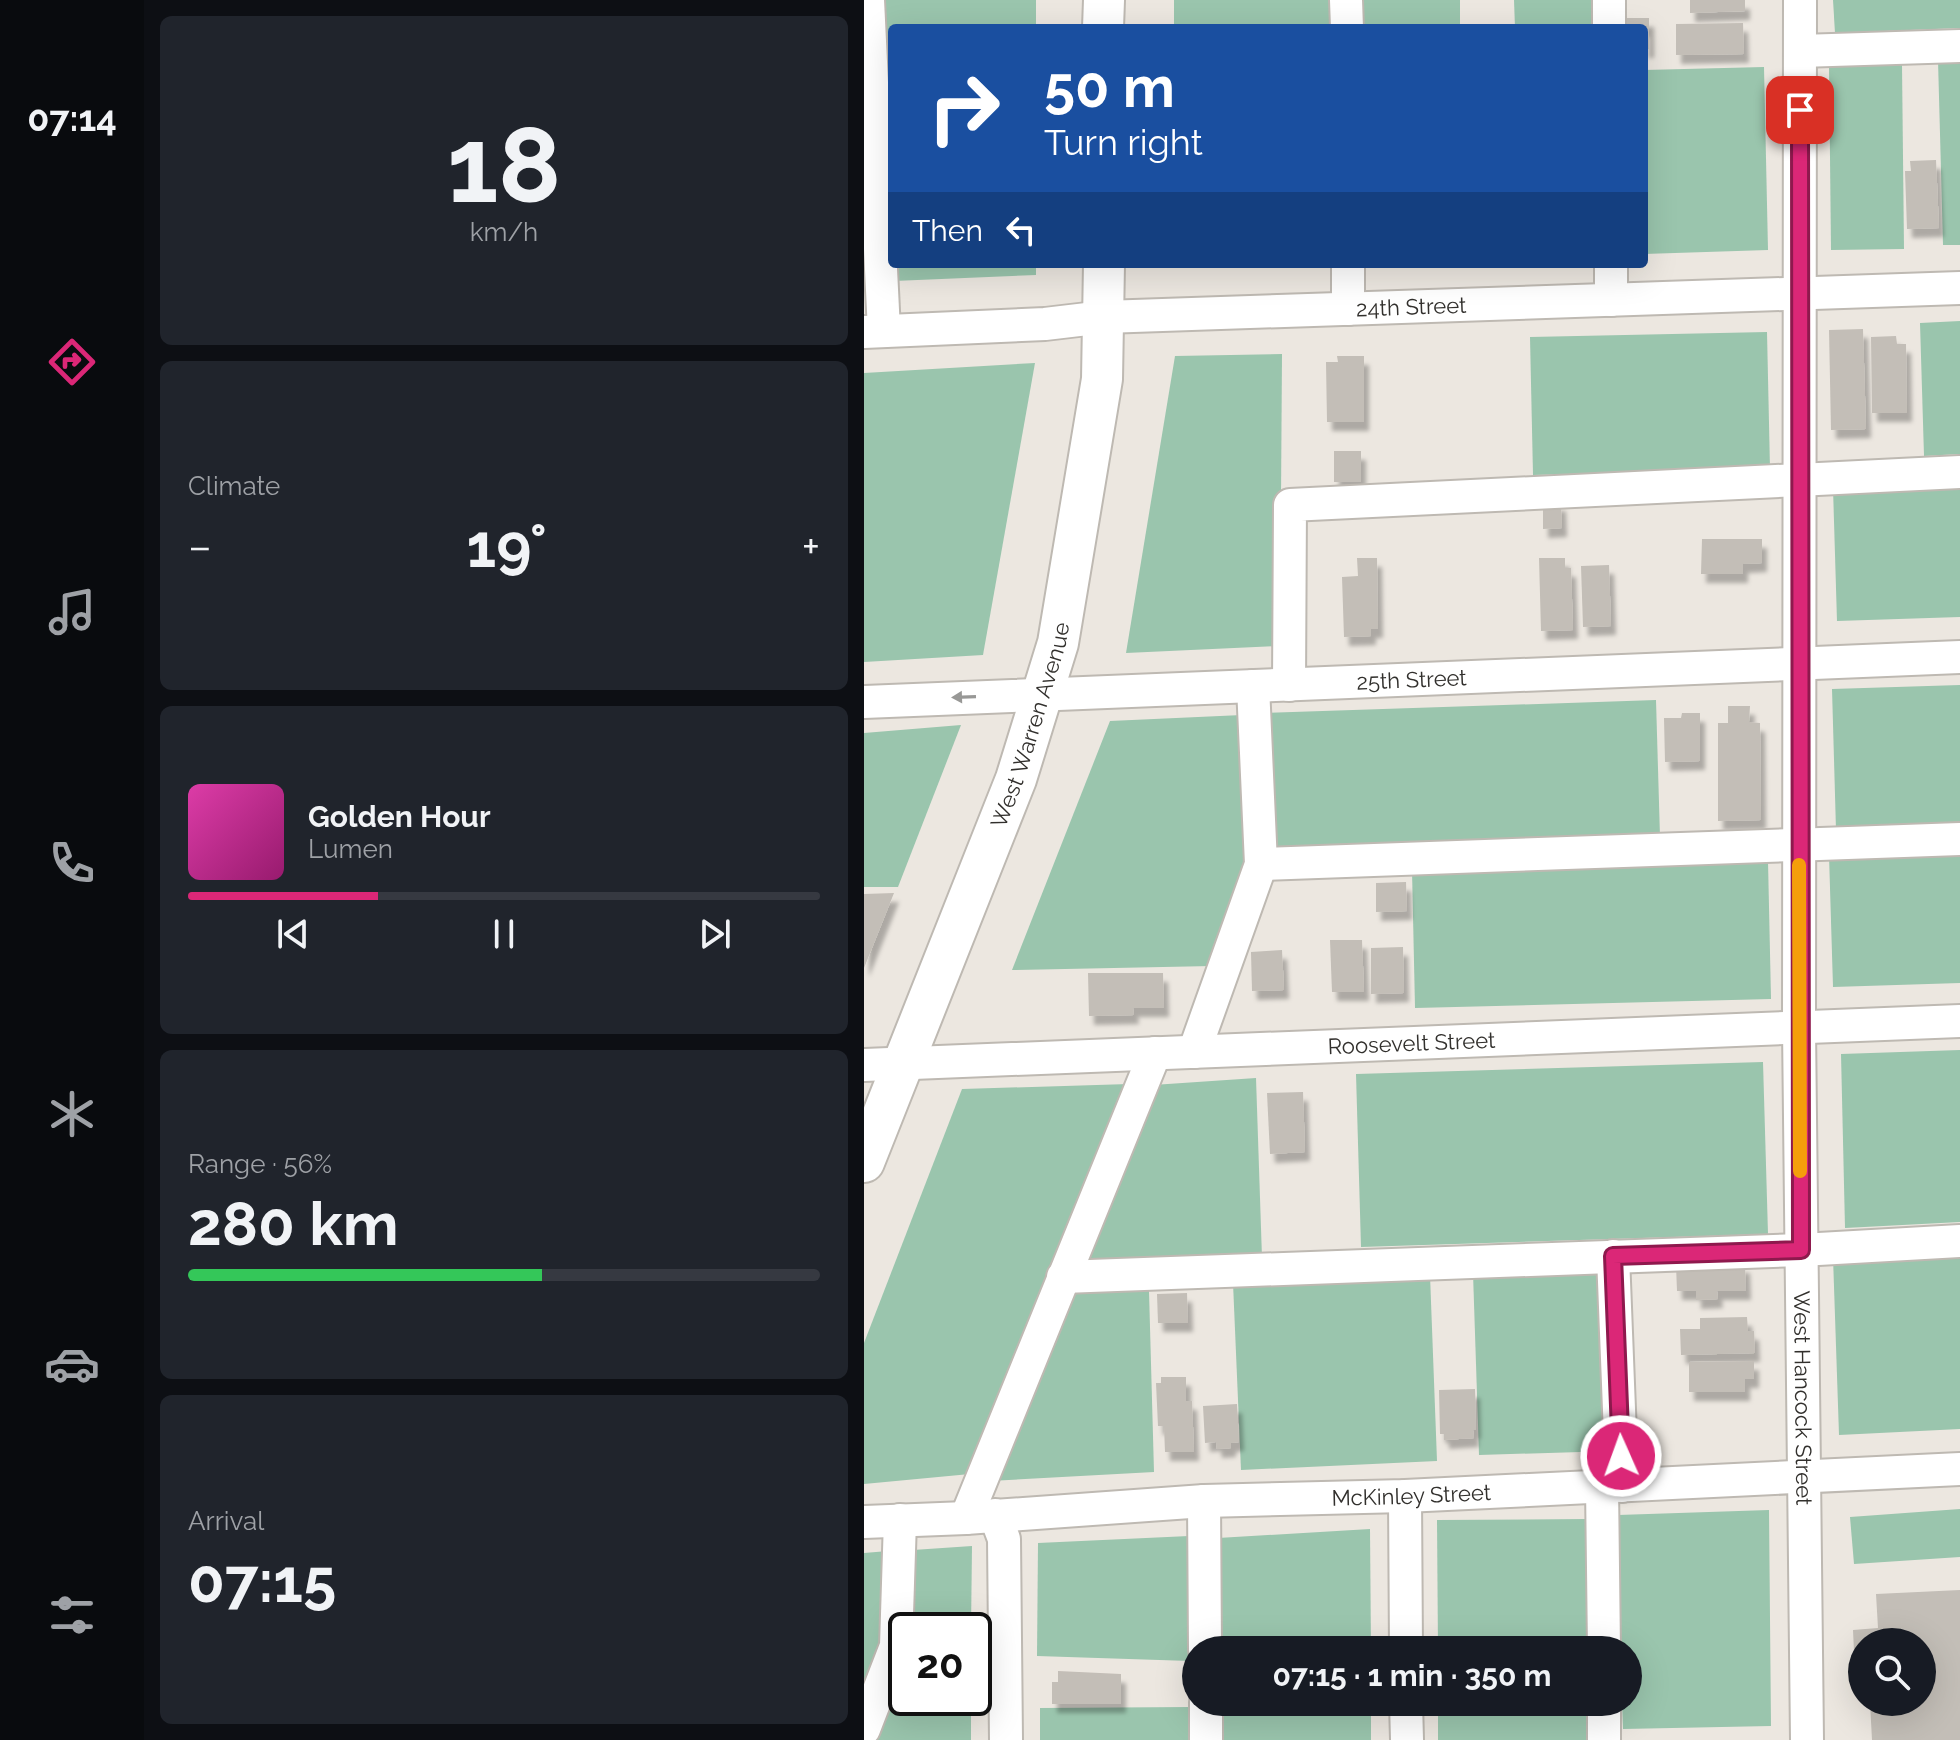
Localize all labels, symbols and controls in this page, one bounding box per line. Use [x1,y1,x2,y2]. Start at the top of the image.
text: 50 m [1044,54,1175,120]
icon: right [912,56,1016,160]
pin [1766,76,1834,144]
icon: arrive [1778,88,1822,132]
text: 07:14 [27,97,117,139]
text: 18 [447,104,561,226]
text: Turn right [1044,121,1203,163]
icon: left [999,208,1043,252]
text: Then [912,213,983,248]
text: km/h [470,217,538,247]
street label: 24th Street [1356,292,1467,321]
icon: directions [44,334,100,390]
text: Climate [188,471,280,501]
text: 19° [467,511,547,581]
text: − [188,521,212,572]
text: + [802,521,820,572]
icon: music [44,584,100,640]
street label: West Warren Avenue [985,620,1074,831]
street label: 25th Street [1356,664,1468,695]
one-way arrow [951,691,976,704]
text: Golden Hour [308,799,491,834]
text: Lumen [308,834,393,864]
icon: phone [44,835,100,891]
icon: previous [271,912,315,956]
icon: pause [482,912,526,956]
icon: next [693,912,737,956]
street label: Roosevelt Street [1327,1027,1497,1059]
icon: climate [44,1086,100,1142]
text: Range · 56% [188,1149,332,1179]
text: 280 km [188,1189,399,1259]
street label: West Hancock Street [1789,1291,1817,1506]
icon: car [44,1336,100,1392]
position arrow [1579,1414,1663,1498]
street label: McKinley Street [1331,1479,1492,1511]
text: Arrival [188,1506,264,1536]
text: 07:15 [188,1546,336,1616]
icon: filters [44,1587,100,1643]
speed limit sign: 20 [888,1612,992,1716]
map controls [1848,1628,1936,1716]
button: search [1848,1628,1936,1716]
text: 07:15 · 1 min · 350 m [1272,1658,1552,1693]

